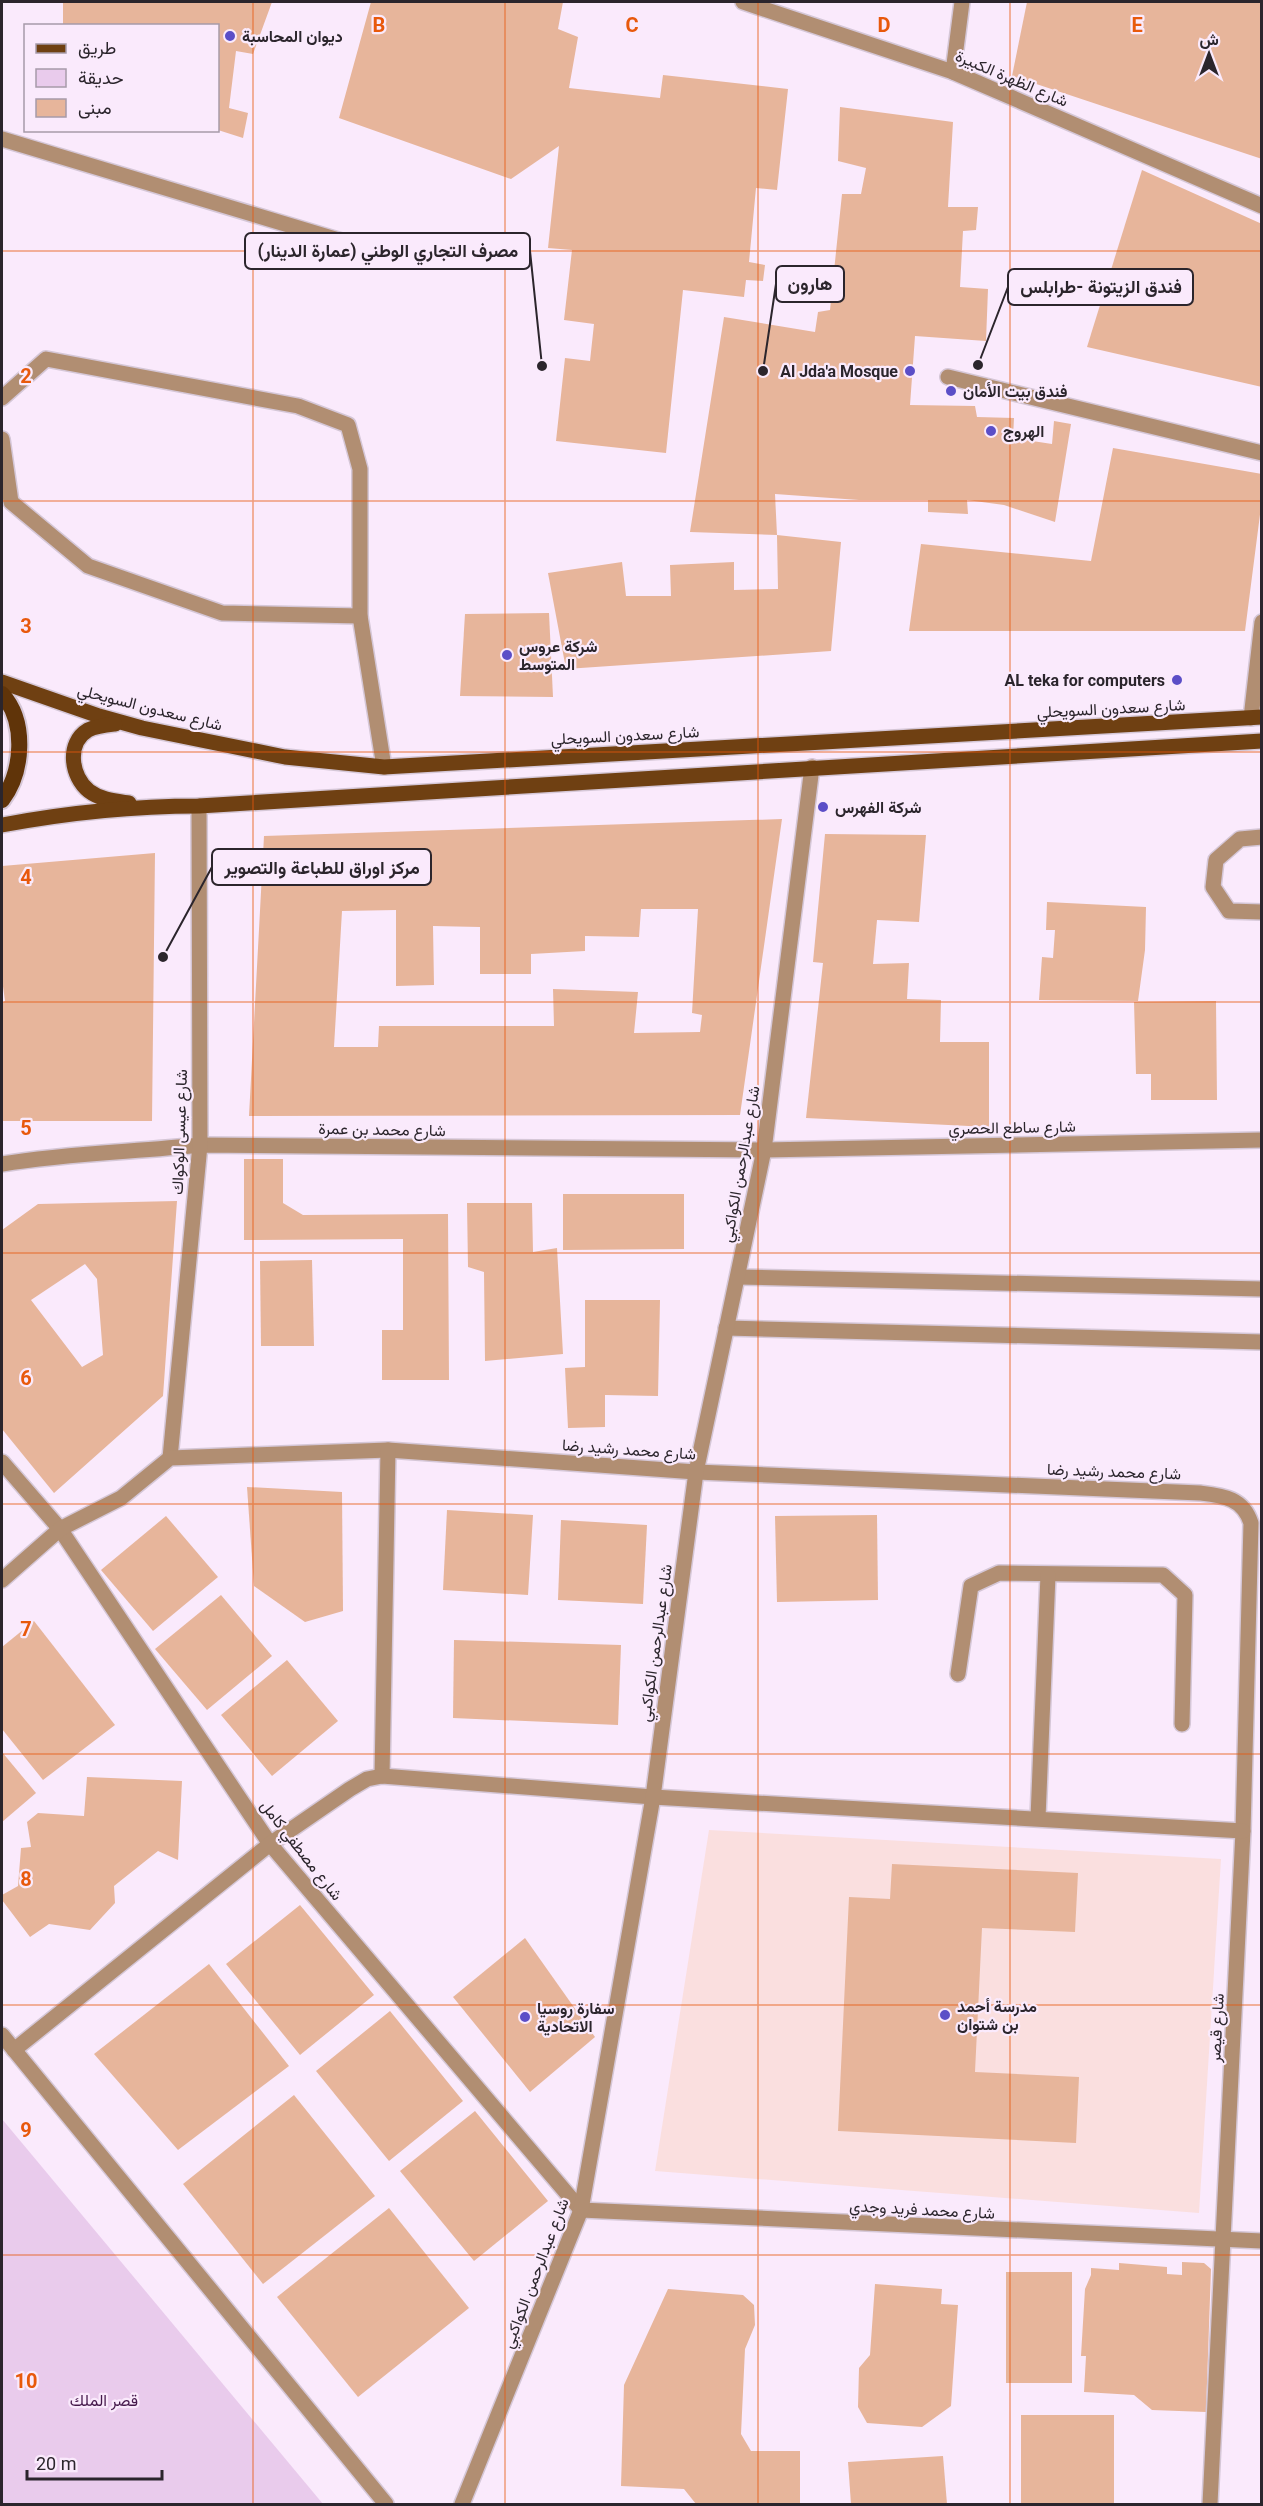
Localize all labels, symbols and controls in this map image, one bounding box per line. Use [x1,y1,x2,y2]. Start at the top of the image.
text: B [373,13,385,37]
text: C [625,13,639,37]
text: D [878,13,891,37]
text: E [1131,13,1143,37]
legend [24,24,219,132]
north arrow [1179,24,1239,84]
place label: ديوان المحاسبة [242,27,343,47]
marker: ديوان المحاسبة [223,29,237,43]
text: ش [1199,30,1219,49]
text: طريق [78,37,116,59]
street label: شارع الظهرة الكبيرة [952,46,1071,113]
text: حديقة [78,67,124,88]
text: مبنى [78,97,112,119]
callout: مصرف التجاري الوطني (عمارة الدينار) [245,233,530,269]
text: مصرف التجاري الوطني (عمارة الدينار) [258,240,519,266]
callout: هارون [776,266,844,302]
callout: فندق الزيتونة -طرابلس [1008,269,1193,305]
text: هارون [788,273,832,295]
text: فندق الزيتونة -طرابلس [1020,276,1182,298]
place label: Al Jda'a Mosque [780,362,898,381]
text: 2 [20,364,32,388]
marker: Al Jda'a Mosque [903,364,917,378]
place label: فندق بيت الأمان [963,382,1067,401]
marker: فندق بيت الأمان [944,384,958,398]
place label: الهروج [1003,422,1045,442]
marker: الهروج [984,424,998,438]
text: 3 [20,614,32,638]
place label: شركة عروس المتوسط [519,637,598,675]
marker: شركة عروس المتوسط [500,648,514,662]
place label: AL teka for computers [1005,671,1165,690]
marker: AL teka for computers [1170,673,1184,687]
street label: شارع سعدون السويحلي [75,680,224,739]
street label: شارع سعدون السويحلي [1036,695,1186,726]
street label: شارع سعدون السويحلي [550,722,700,753]
place label: شركة الفهرس [835,798,922,818]
marker: شركة الفهرس [816,800,830,814]
callout: مركز اوراق للطباعة والتصوير [212,849,431,885]
text: مركز اوراق للطباعة والتصوير [223,857,420,879]
text: 4 [20,865,32,889]
street label: شارع عيسى الوكواك [168,1069,193,1195]
street label: شارع عبدالرحمن الكواكبي [717,1084,768,1245]
text: 5 [20,1116,32,1140]
street label: شارع ساطع الحصري [948,1117,1076,1142]
street label: شارع محمد بن عمرة [318,1119,446,1142]
text: 6 [20,1366,32,1390]
street label: شارع محمد رشيد رضا [561,1435,697,1466]
street label: شارع محمد رشيد رضا [1047,1460,1181,1485]
street label: شارع عبدالرحمن الكواكبي [635,1563,680,1724]
text: 7 [20,1617,32,1641]
street label: شارع مصطفي كامل [253,1796,347,1907]
text: 8 [20,1867,32,1891]
street label: شارع قيصر [1205,1993,1230,2064]
place label: مدرسة أحمد بن شتوان [957,1997,1037,2035]
place label: سفارة روسيا الاتحادية [537,1999,615,2036]
marker: مدرسة أحمد بن شتوان [938,2008,952,2022]
marker: سفارة روسيا الاتحادية [518,2010,532,2024]
text: 9 [20,2118,32,2142]
street label: شارع عبدالرحمن الكواكبي [498,2196,577,2352]
street label: شارع محمد فريد وجدي [848,2196,995,2227]
text: 10 [15,2369,37,2393]
park label: قصر الملك [70,2391,138,2411]
scale bar [27,2443,162,2481]
text: 20 m [36,2453,76,2474]

